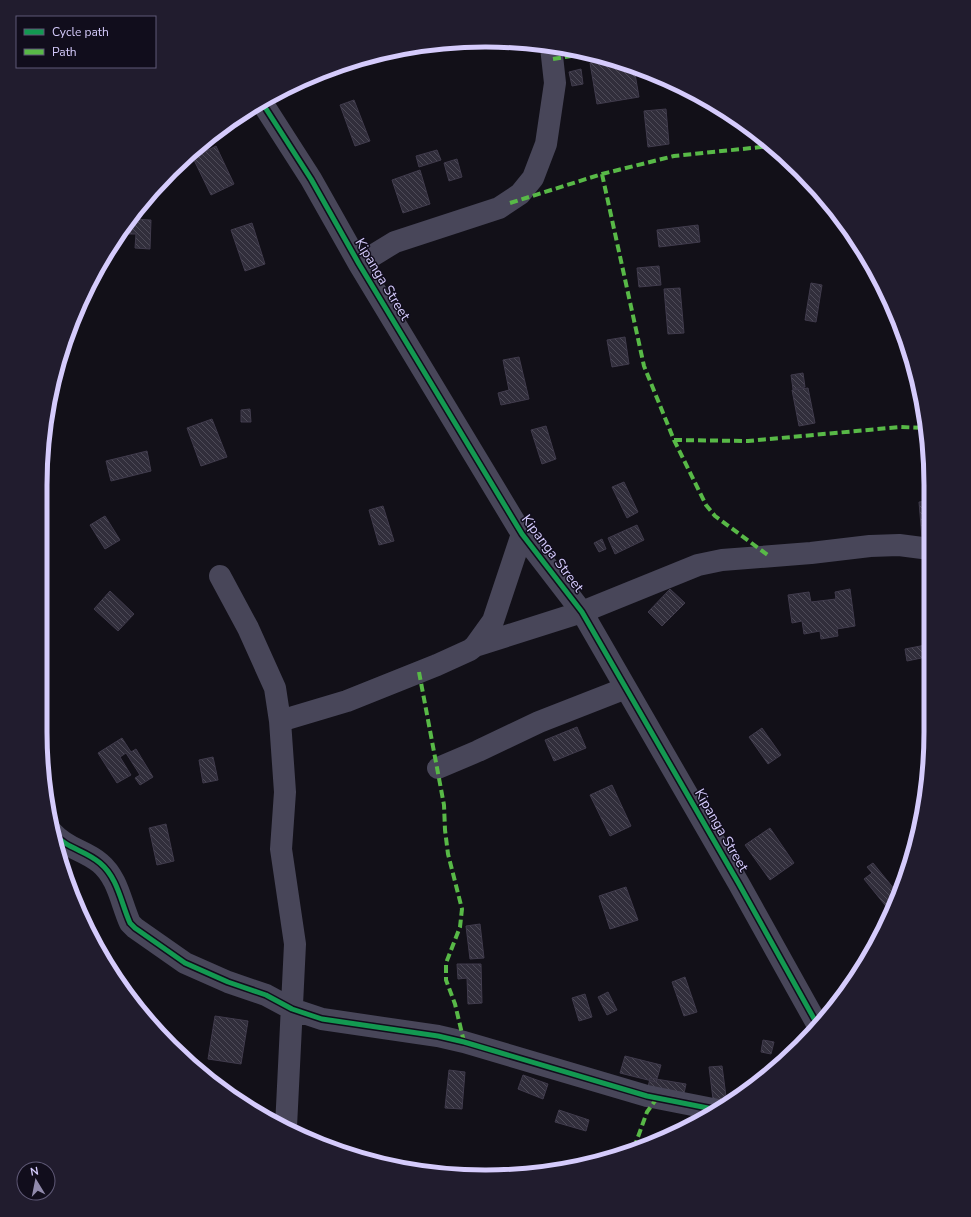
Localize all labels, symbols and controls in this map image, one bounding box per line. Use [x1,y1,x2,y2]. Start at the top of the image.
legend [16,16,156,68]
text: Cycle path [52,24,109,40]
text: Path [52,44,77,60]
street label: Kipanga Street [350,235,415,324]
street label: Kipanga Street [517,510,588,596]
street label: Kipanga Street [690,785,753,875]
north arrow [16,1161,56,1201]
text: N [29,1164,40,1180]

